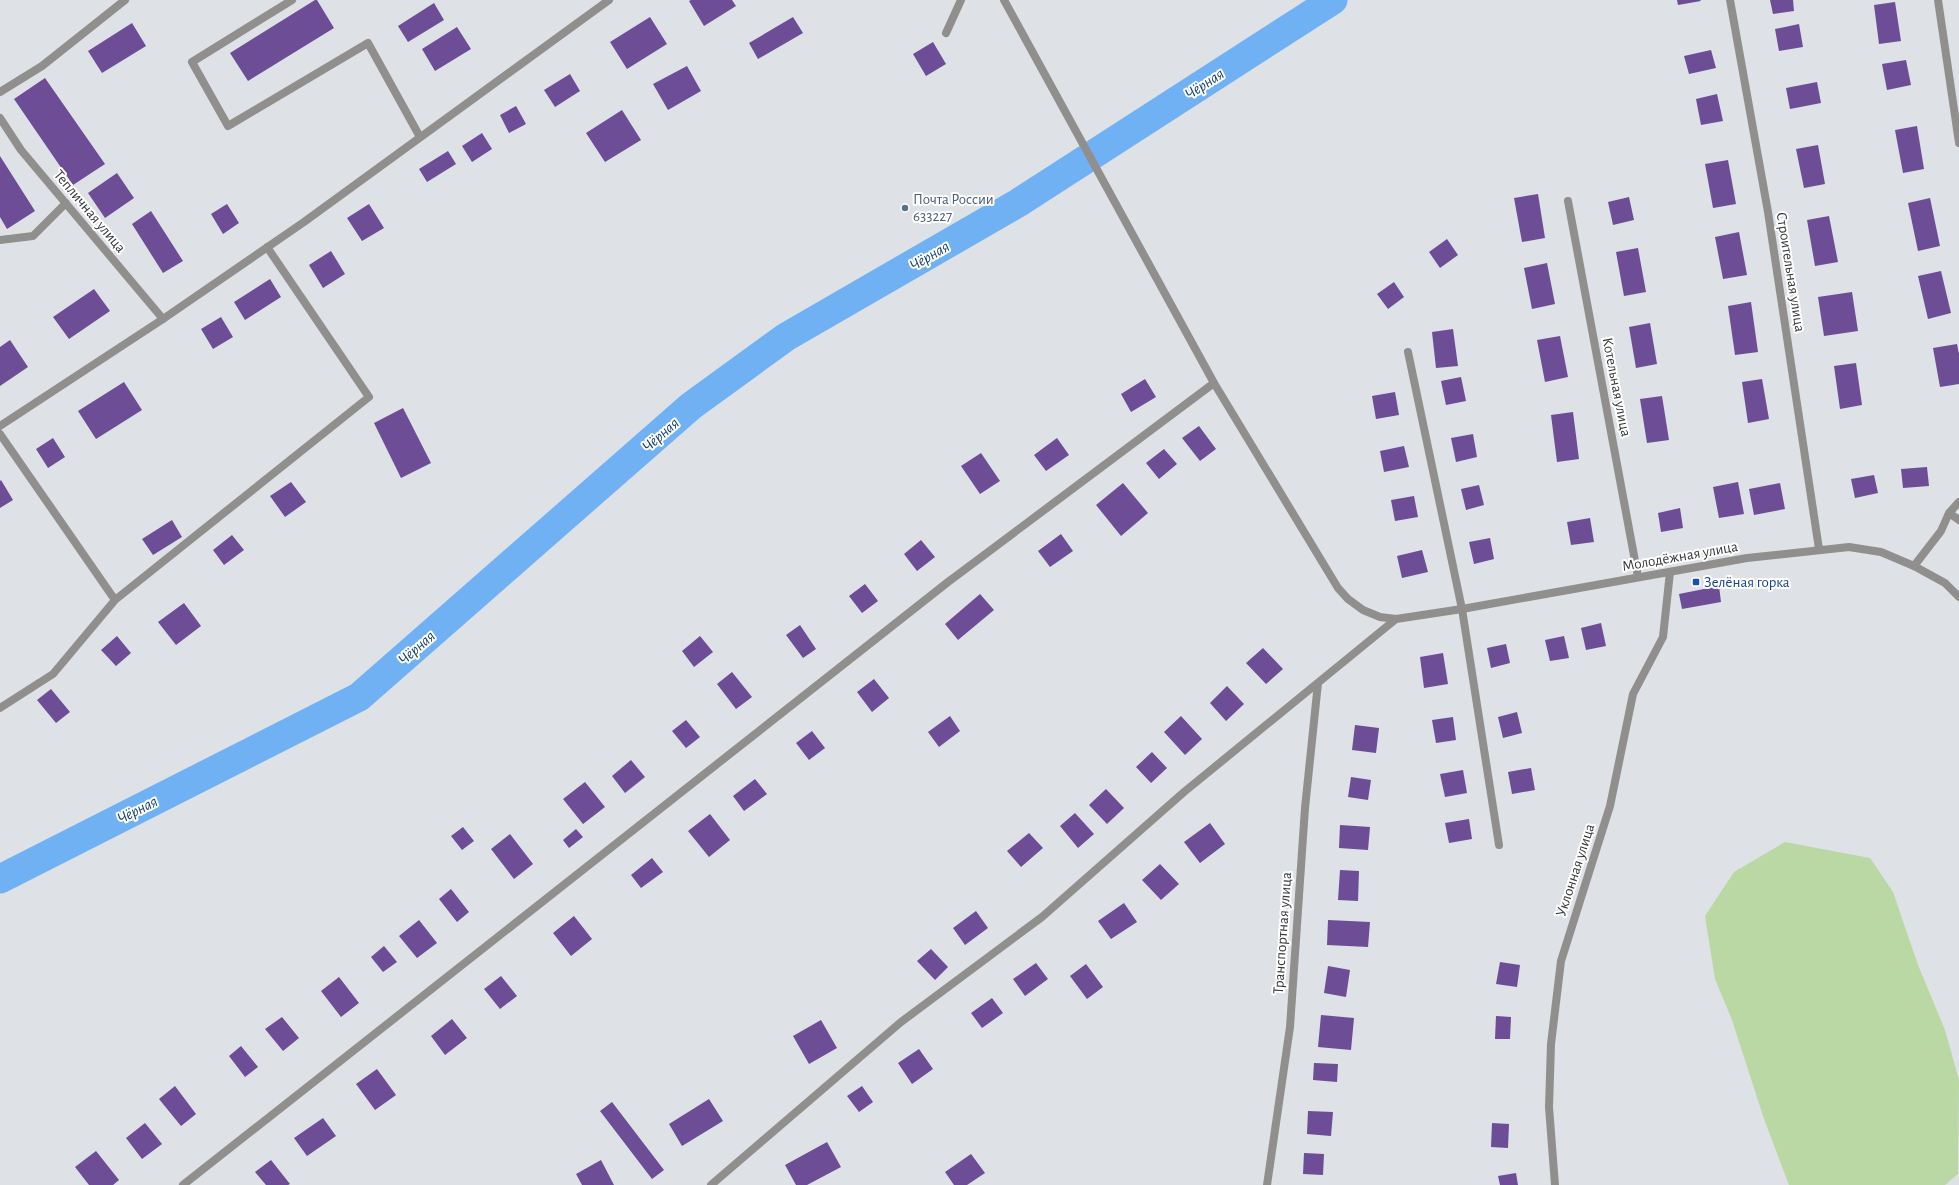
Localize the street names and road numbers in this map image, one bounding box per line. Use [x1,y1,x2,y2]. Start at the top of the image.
street label: Тепличная улица [51,167,128,255]
street label: Строительная улица [1774,211,1807,333]
street label: Котельная улица [1600,336,1633,438]
street label: Молодёжная улица [1621,539,1739,574]
street label: Уклонная улица [1553,822,1598,918]
street label: Транспортная улица [1271,871,1294,995]

